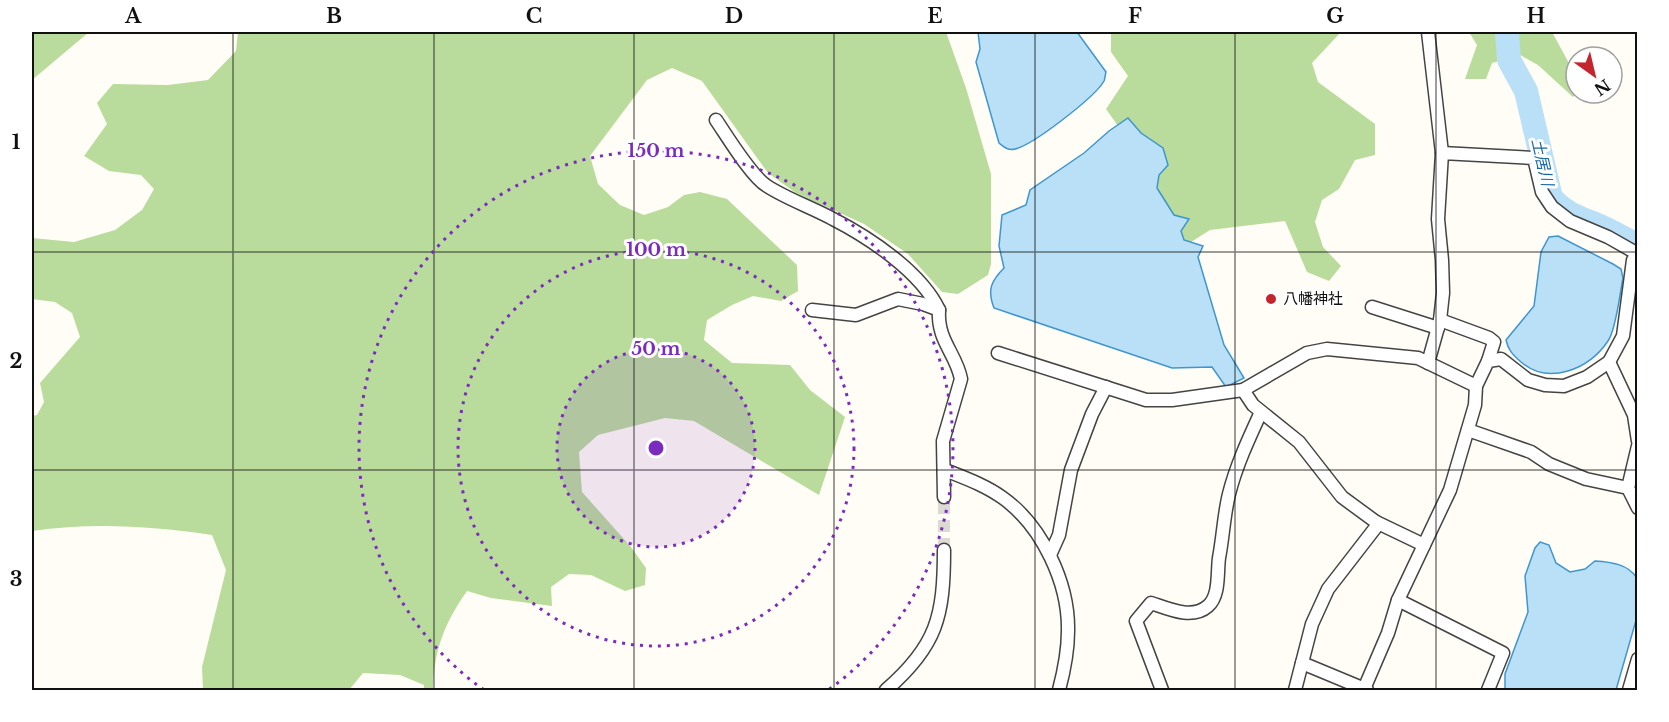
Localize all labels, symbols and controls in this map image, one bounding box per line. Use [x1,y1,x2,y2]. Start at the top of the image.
text: A [124,4,142,28]
text: B [326,4,342,28]
text: C [526,4,542,28]
text: D [725,4,743,28]
text: E [927,4,943,28]
text: F [1128,4,1142,28]
text: G [1326,4,1344,28]
text: H [1527,4,1546,28]
north arrow [1564,45,1624,105]
text: N [1591,75,1614,100]
text: 1 [12,130,21,154]
water label: 土居川 [1528,136,1559,190]
text: 150 m [628,140,685,162]
text: 100 m [626,239,686,261]
place label: 八幡神社 [1283,289,1343,308]
marker: 八幡神社 [1264,292,1278,306]
text: 50 m [632,338,681,360]
text: 2 [9,349,23,373]
centre of rings [646,438,666,458]
text: 3 [10,567,22,591]

